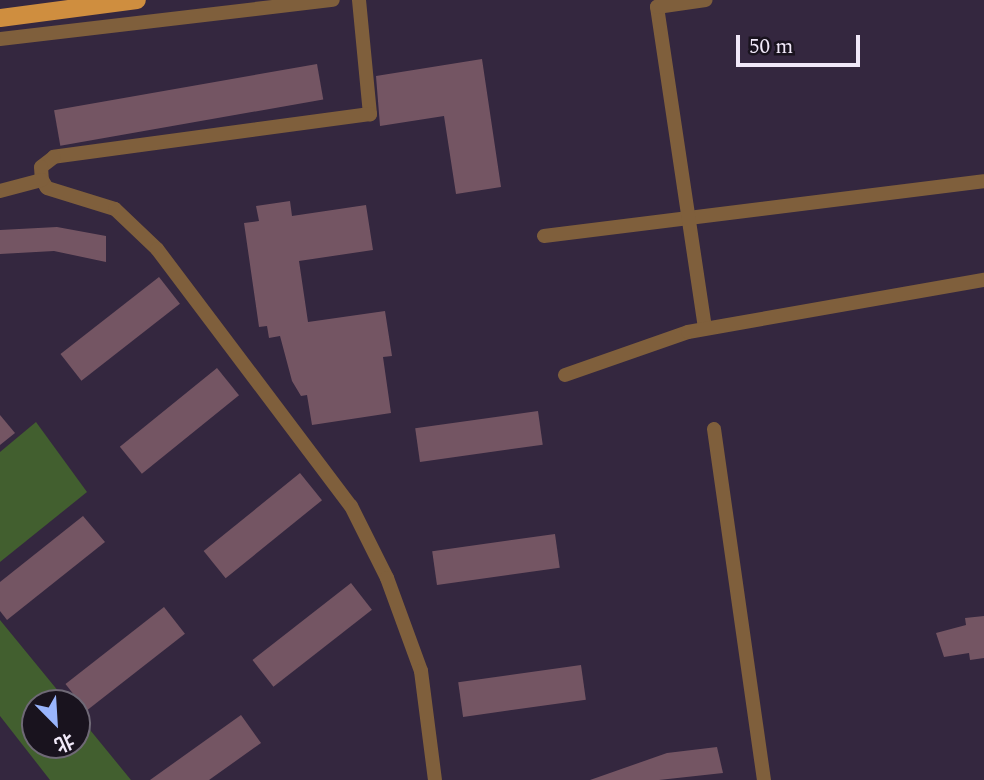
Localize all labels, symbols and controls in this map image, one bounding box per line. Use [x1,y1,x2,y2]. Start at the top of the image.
scale bar [739,21,863,65]
text: 50 m [749,31,793,63]
north arrow [21,689,91,759]
text: 北 [49,725,79,759]

